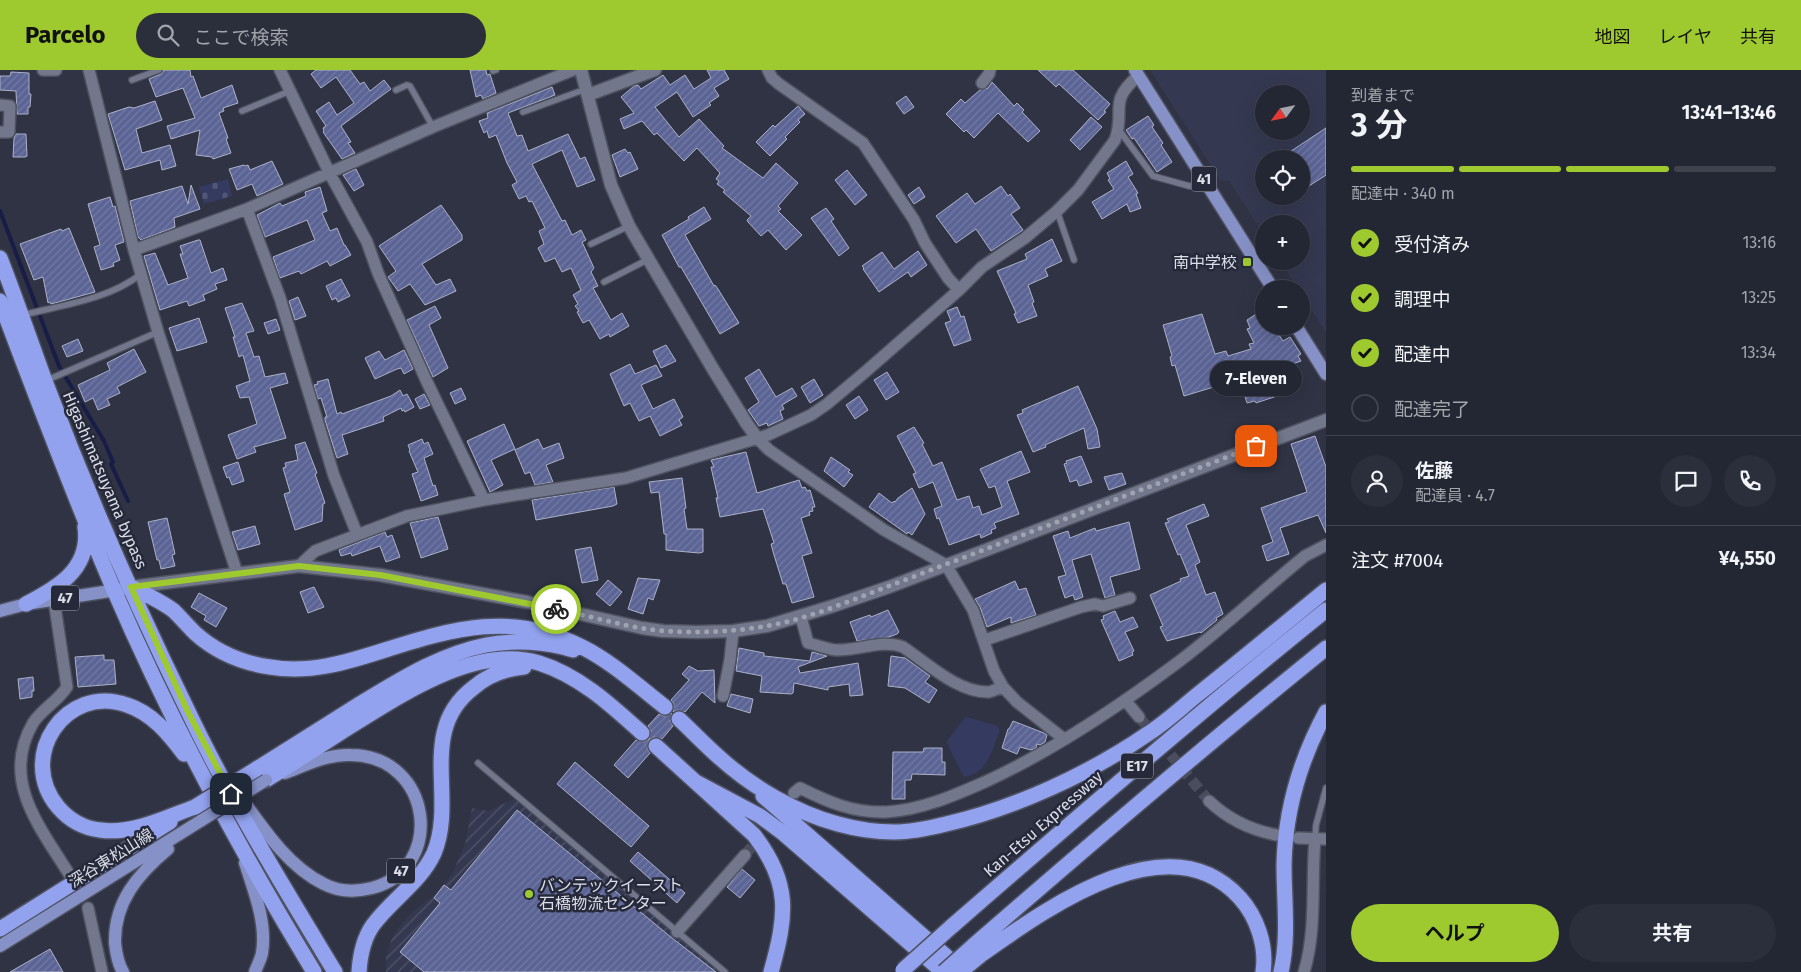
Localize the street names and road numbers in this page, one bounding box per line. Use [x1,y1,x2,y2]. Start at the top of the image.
road number: 41 [1192,166,1216,192]
street label: Higashimatsuyama bypass [59,388,151,572]
road number: 47 [51,586,79,610]
road number: E17 [1121,754,1153,778]
street label: Kan-Etsu Expressway [980,767,1106,881]
street label: 深谷東松山線 [65,825,157,891]
road number: 47 [387,858,415,884]

